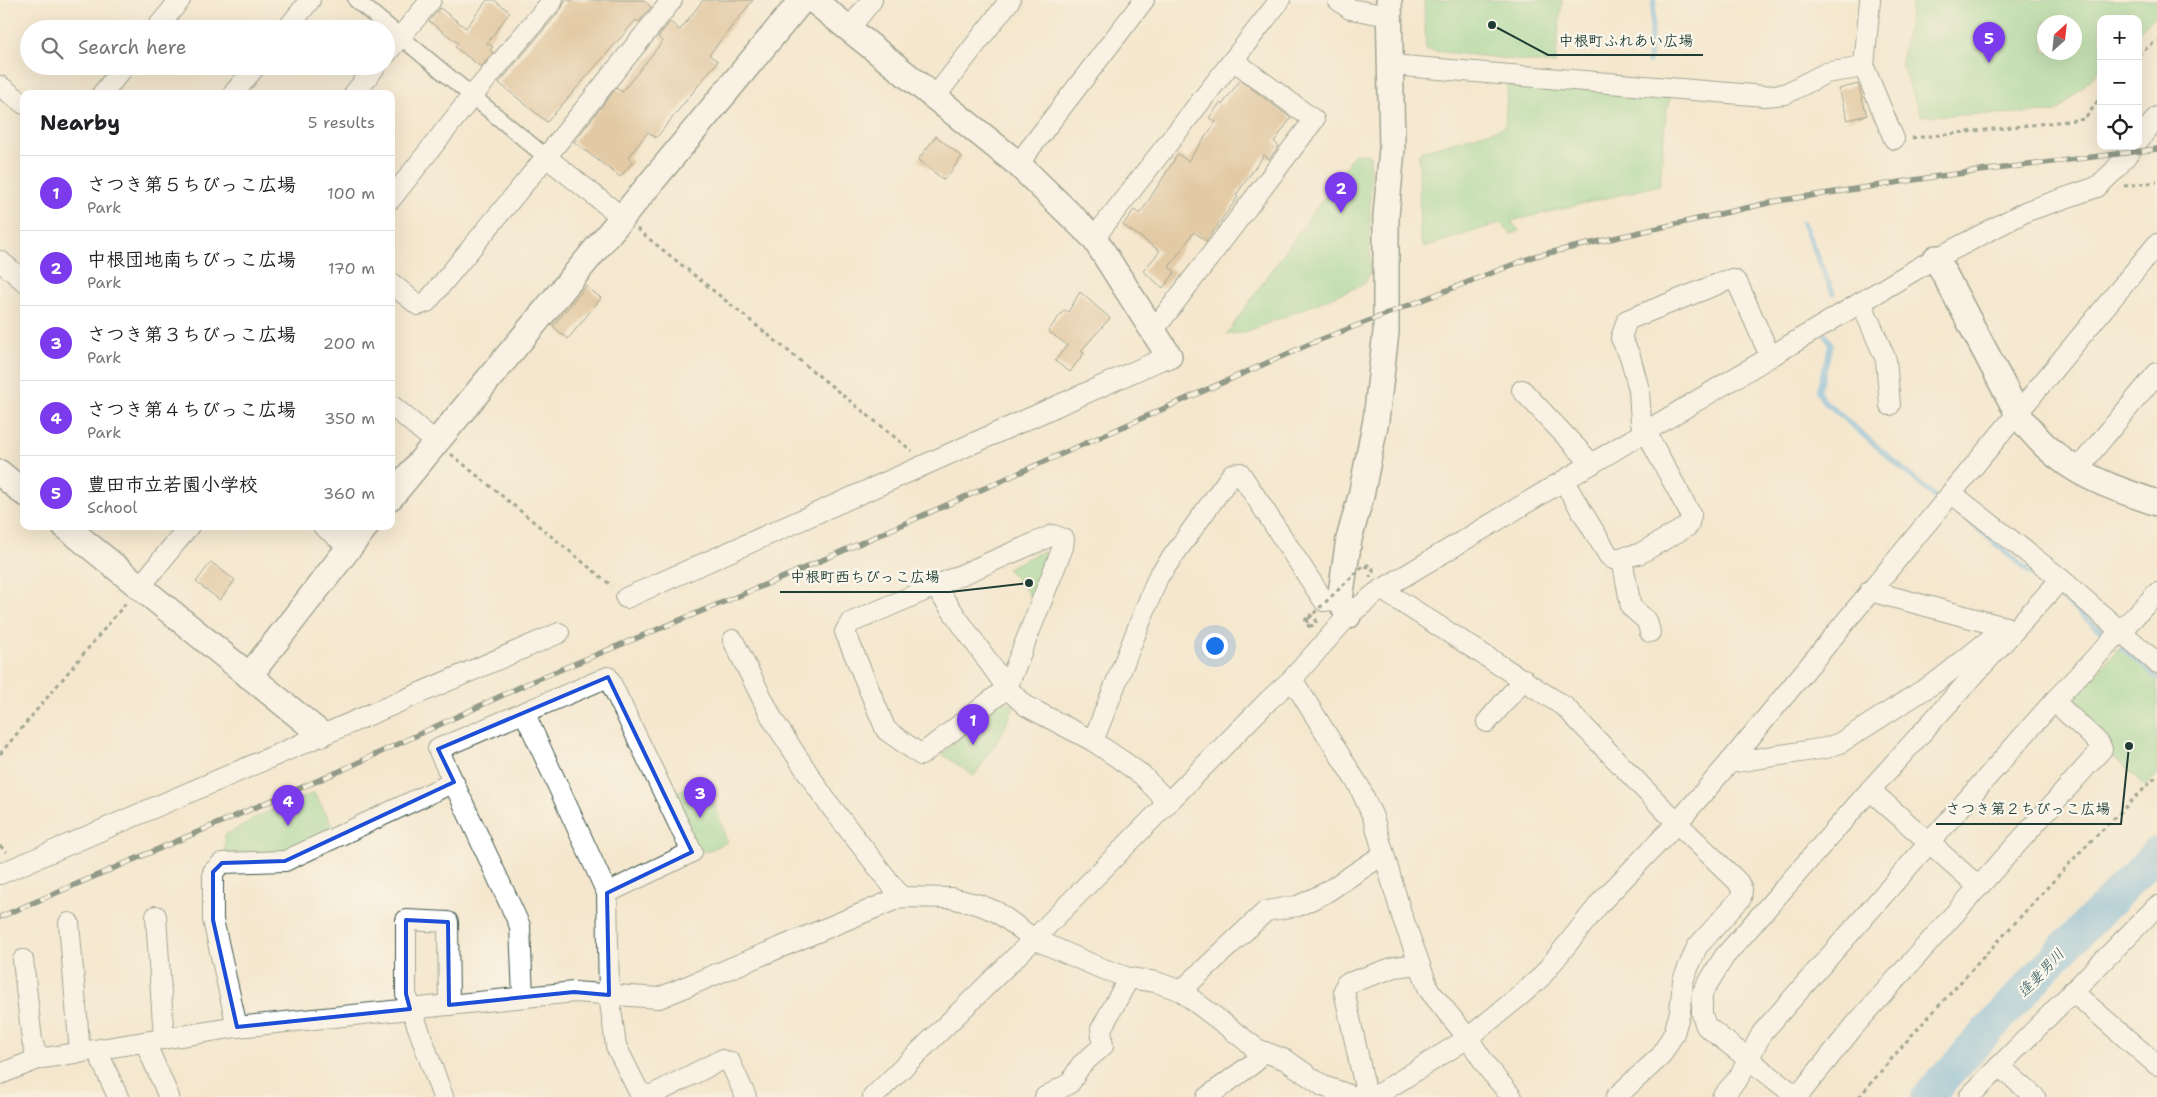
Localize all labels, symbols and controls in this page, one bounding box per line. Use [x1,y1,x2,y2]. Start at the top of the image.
north arrow [2037,15,2082,60]
map controls [2097,15,2142,150]
button: + [2097,15,2142,60]
search box [20,20,395,75]
pin: 5 [1973,22,2005,63]
callout: 中根町ふれあい広場 [1548,25,1703,55]
text: 中根町ふれあい広場 [1558,31,1694,51]
icon: search [38,34,66,62]
text: Search here [78,35,187,60]
button: − [2097,60,2142,105]
button: locate [2097,105,2142,150]
text: Nearby [40,109,120,137]
text: 5 results [308,112,375,133]
text: さつき第５ちびっこ広場 [87,172,296,197]
pin: 2 [1325,172,1357,213]
text: 1 [52,183,60,204]
text: 100 m [327,183,375,204]
text: Park [87,197,121,218]
text: 中根団地南ちびっこ広場 [87,247,296,272]
text: 2 [50,258,62,279]
text: 170 m [328,258,375,279]
text: Park [87,272,121,293]
text: さつき第３ちびっこ広場 [87,322,296,347]
text: 3 [50,333,62,354]
text: 200 m [323,333,375,354]
text: Park [87,347,121,368]
text: さつき第４ちびっこ広場 [87,397,296,422]
text: 4 [50,408,62,429]
text: 350 m [324,408,375,429]
text: Park [87,422,121,443]
text: 豊田市立若園小学校 [87,472,258,497]
text: 5 [51,483,61,504]
text: 360 m [323,483,375,504]
text: School [87,497,137,518]
callout: 中根町西ちびっこ広場 [780,562,950,592]
text: 中根町西ちびっこ広場 [790,567,940,587]
your location [1202,633,1228,659]
pin: 1 [957,704,989,745]
pin: 3 [684,777,716,818]
pin: 4 [272,785,304,826]
callout: さつき第２ちびっこ広場 [1936,794,2121,824]
text: さつき第２ちびっこ広場 [1945,799,2111,819]
water label: 逢妻男川 [2013,944,2069,1002]

